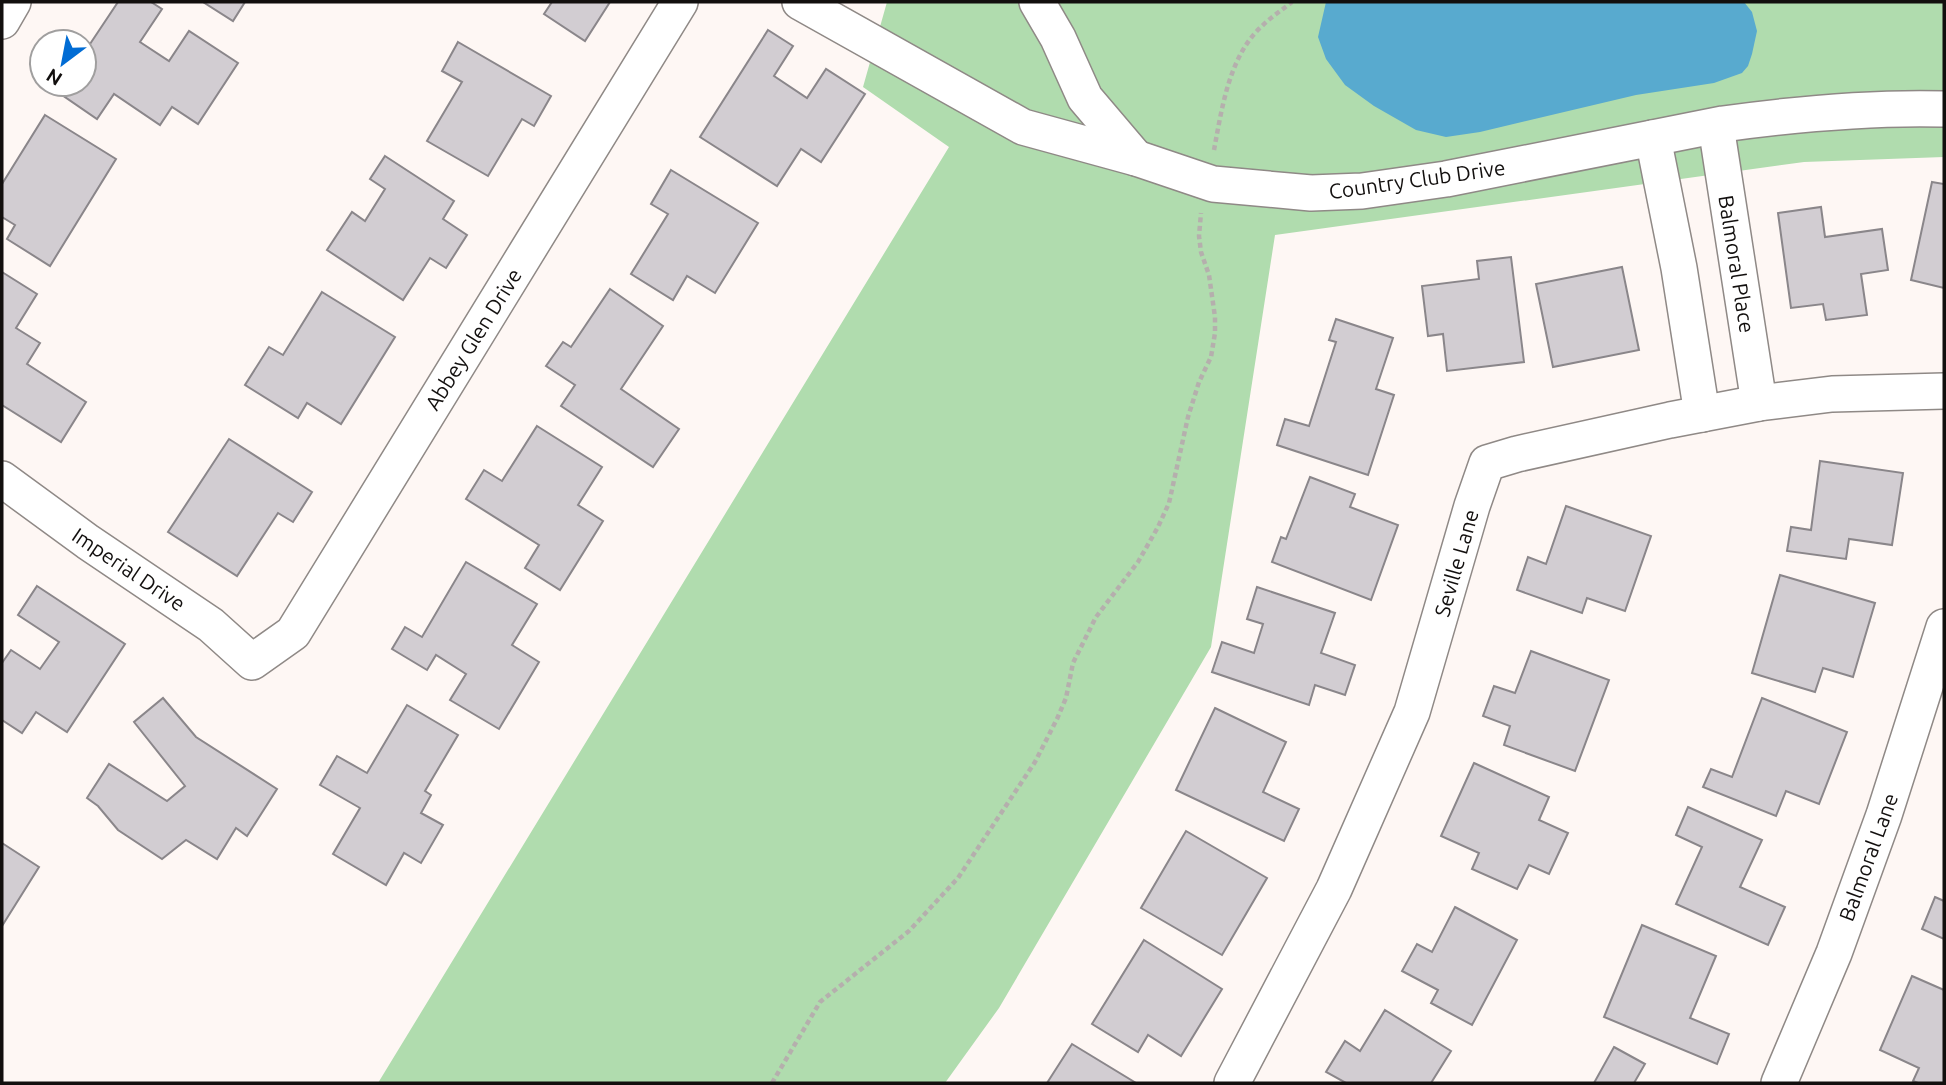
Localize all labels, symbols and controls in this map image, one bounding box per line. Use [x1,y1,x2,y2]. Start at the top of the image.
north arrow [28,28,98,98]
text: N [42,64,66,91]
street label: Country Club Drive [1327,155,1507,203]
street label: Balmoral Place [1714,193,1760,335]
street label: Abbey Glen Drive [420,264,526,414]
street label: Seville Lane [1429,507,1483,619]
street label: Imperial Drive [68,522,190,616]
street label: Balmoral Lane [1834,790,1902,924]

